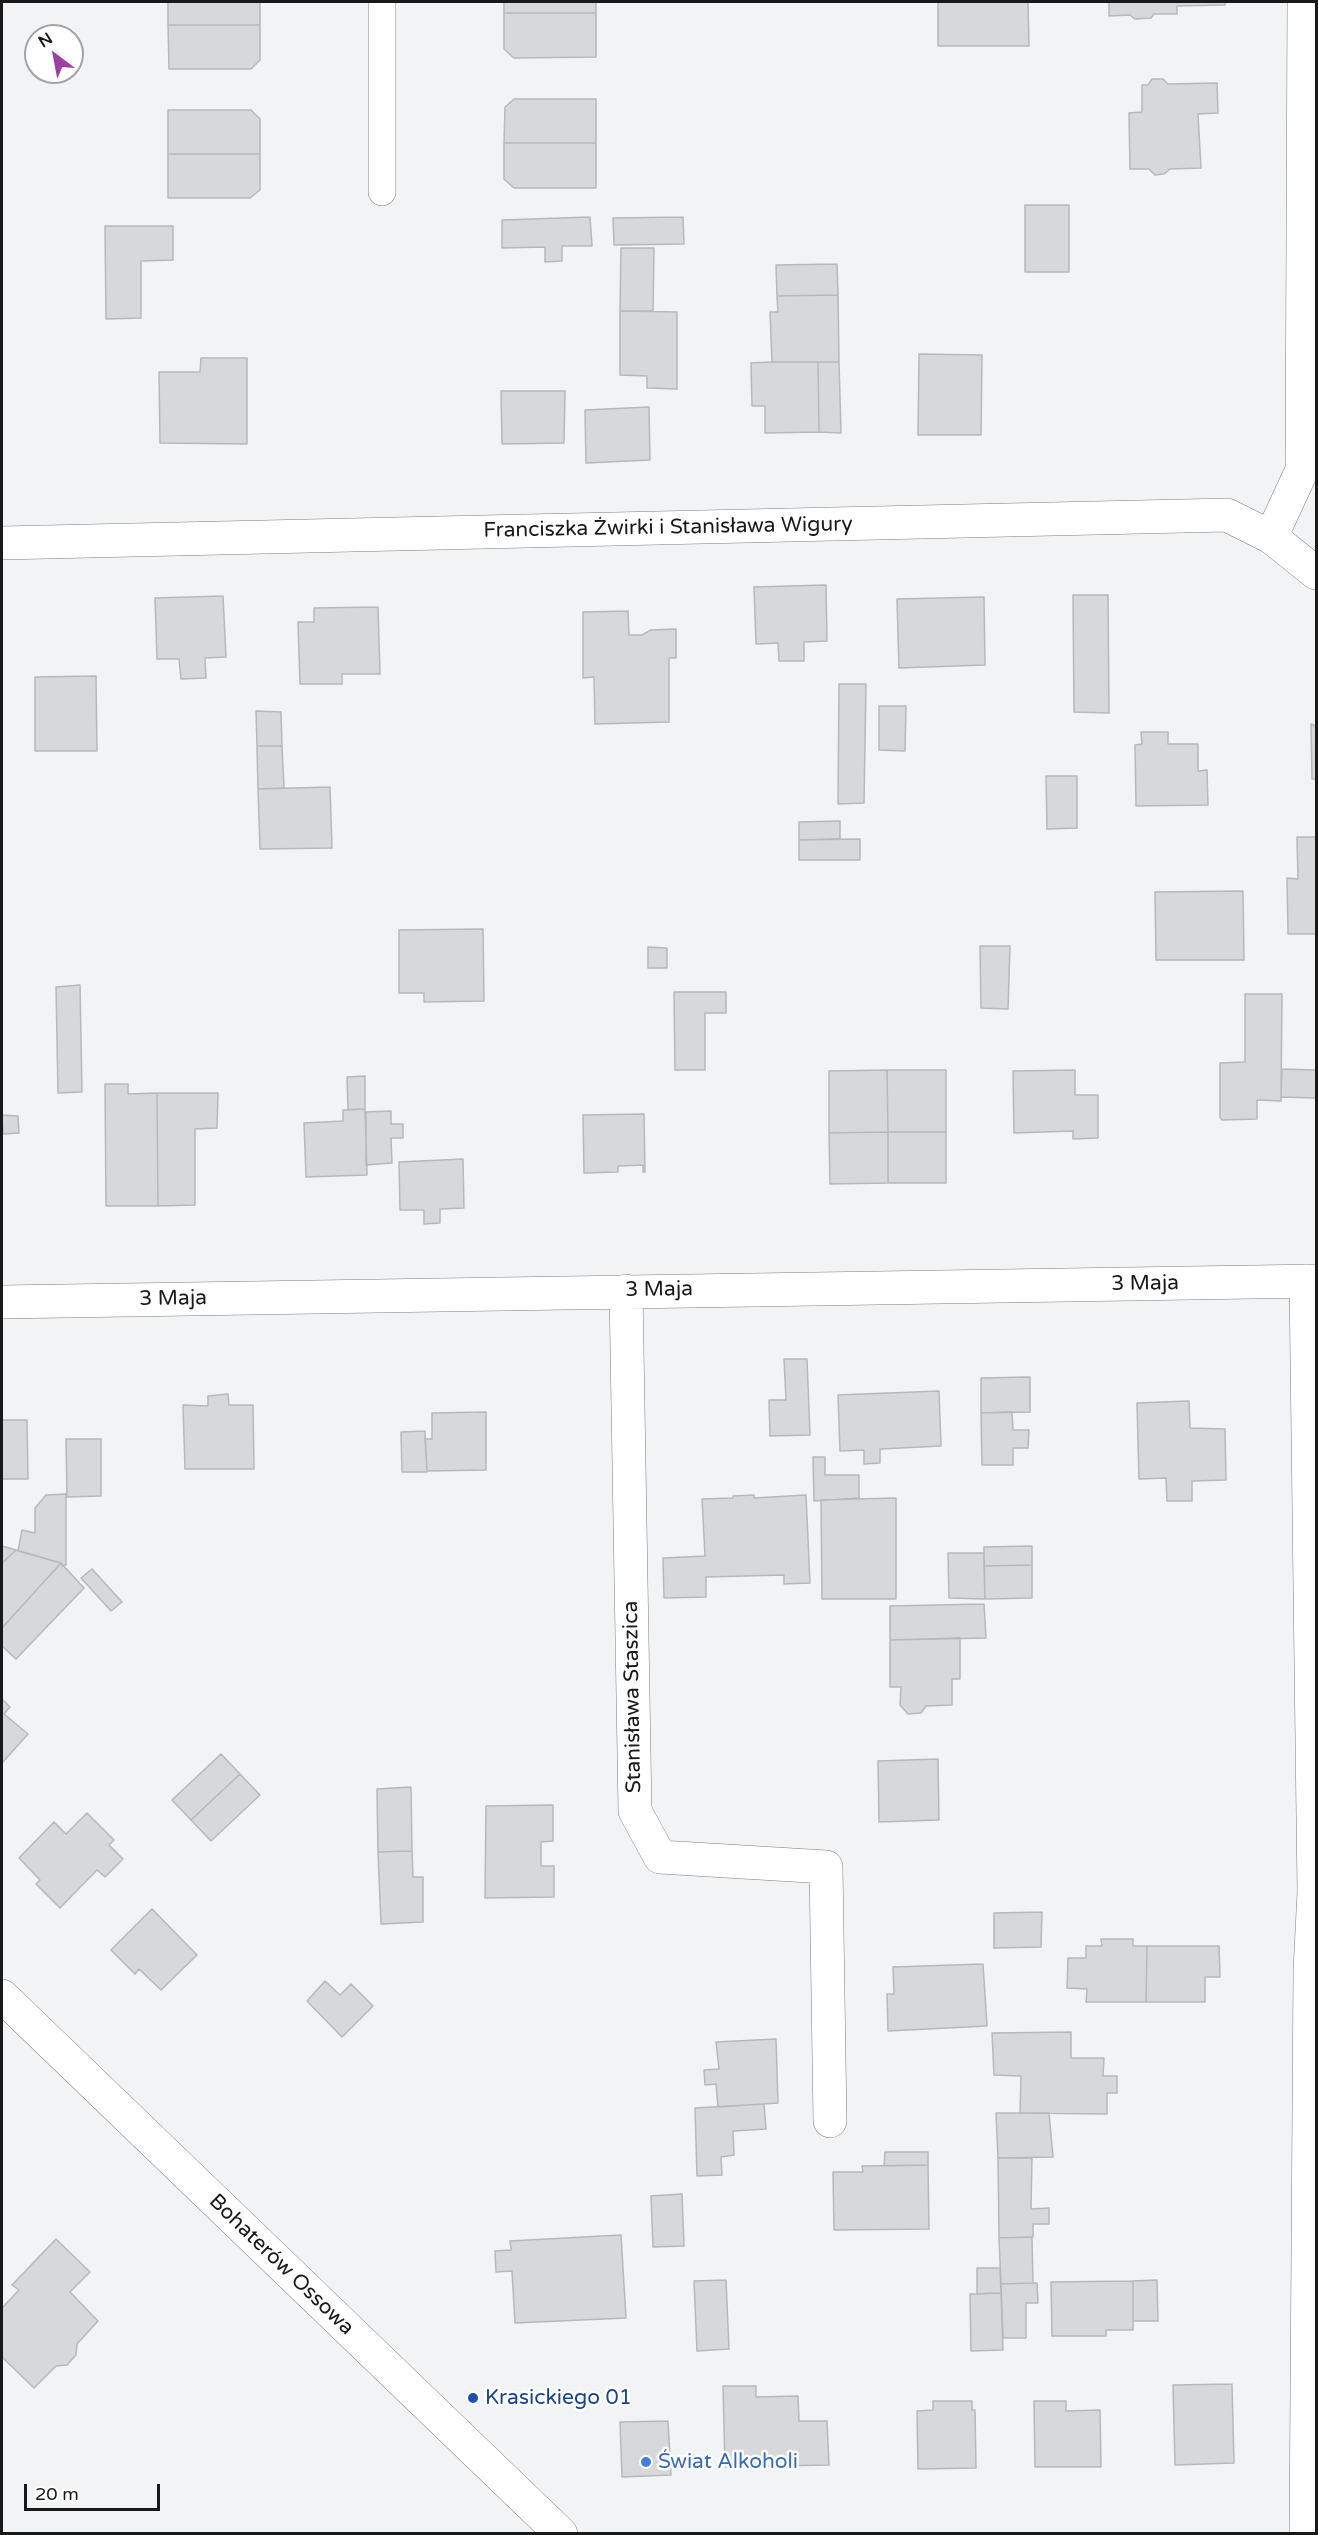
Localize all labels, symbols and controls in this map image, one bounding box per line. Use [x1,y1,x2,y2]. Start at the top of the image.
north arrow [24,24,84,84]
text: N [35,29,56,52]
street label: Franciszka Żwirki i Stanisława Wigury [483,512,853,544]
street label: 3 Maja [1111,1271,1179,1297]
street label: 3 Maja [625,1277,693,1303]
street label: 3 Maja [139,1286,207,1312]
street label: Stanisława Staszica [619,1601,647,1793]
street label: Bohaterów Ossowa [203,2189,359,2341]
place label: Krasickiego 01 [485,2385,632,2411]
marker: Krasickiego 01 [466,2391,480,2405]
place label: Świat Alkoholi [658,2449,798,2475]
marker: Świat Alkoholi [639,2455,653,2469]
scale bar [27,2472,164,2510]
text: 20 m [35,2483,79,2505]

